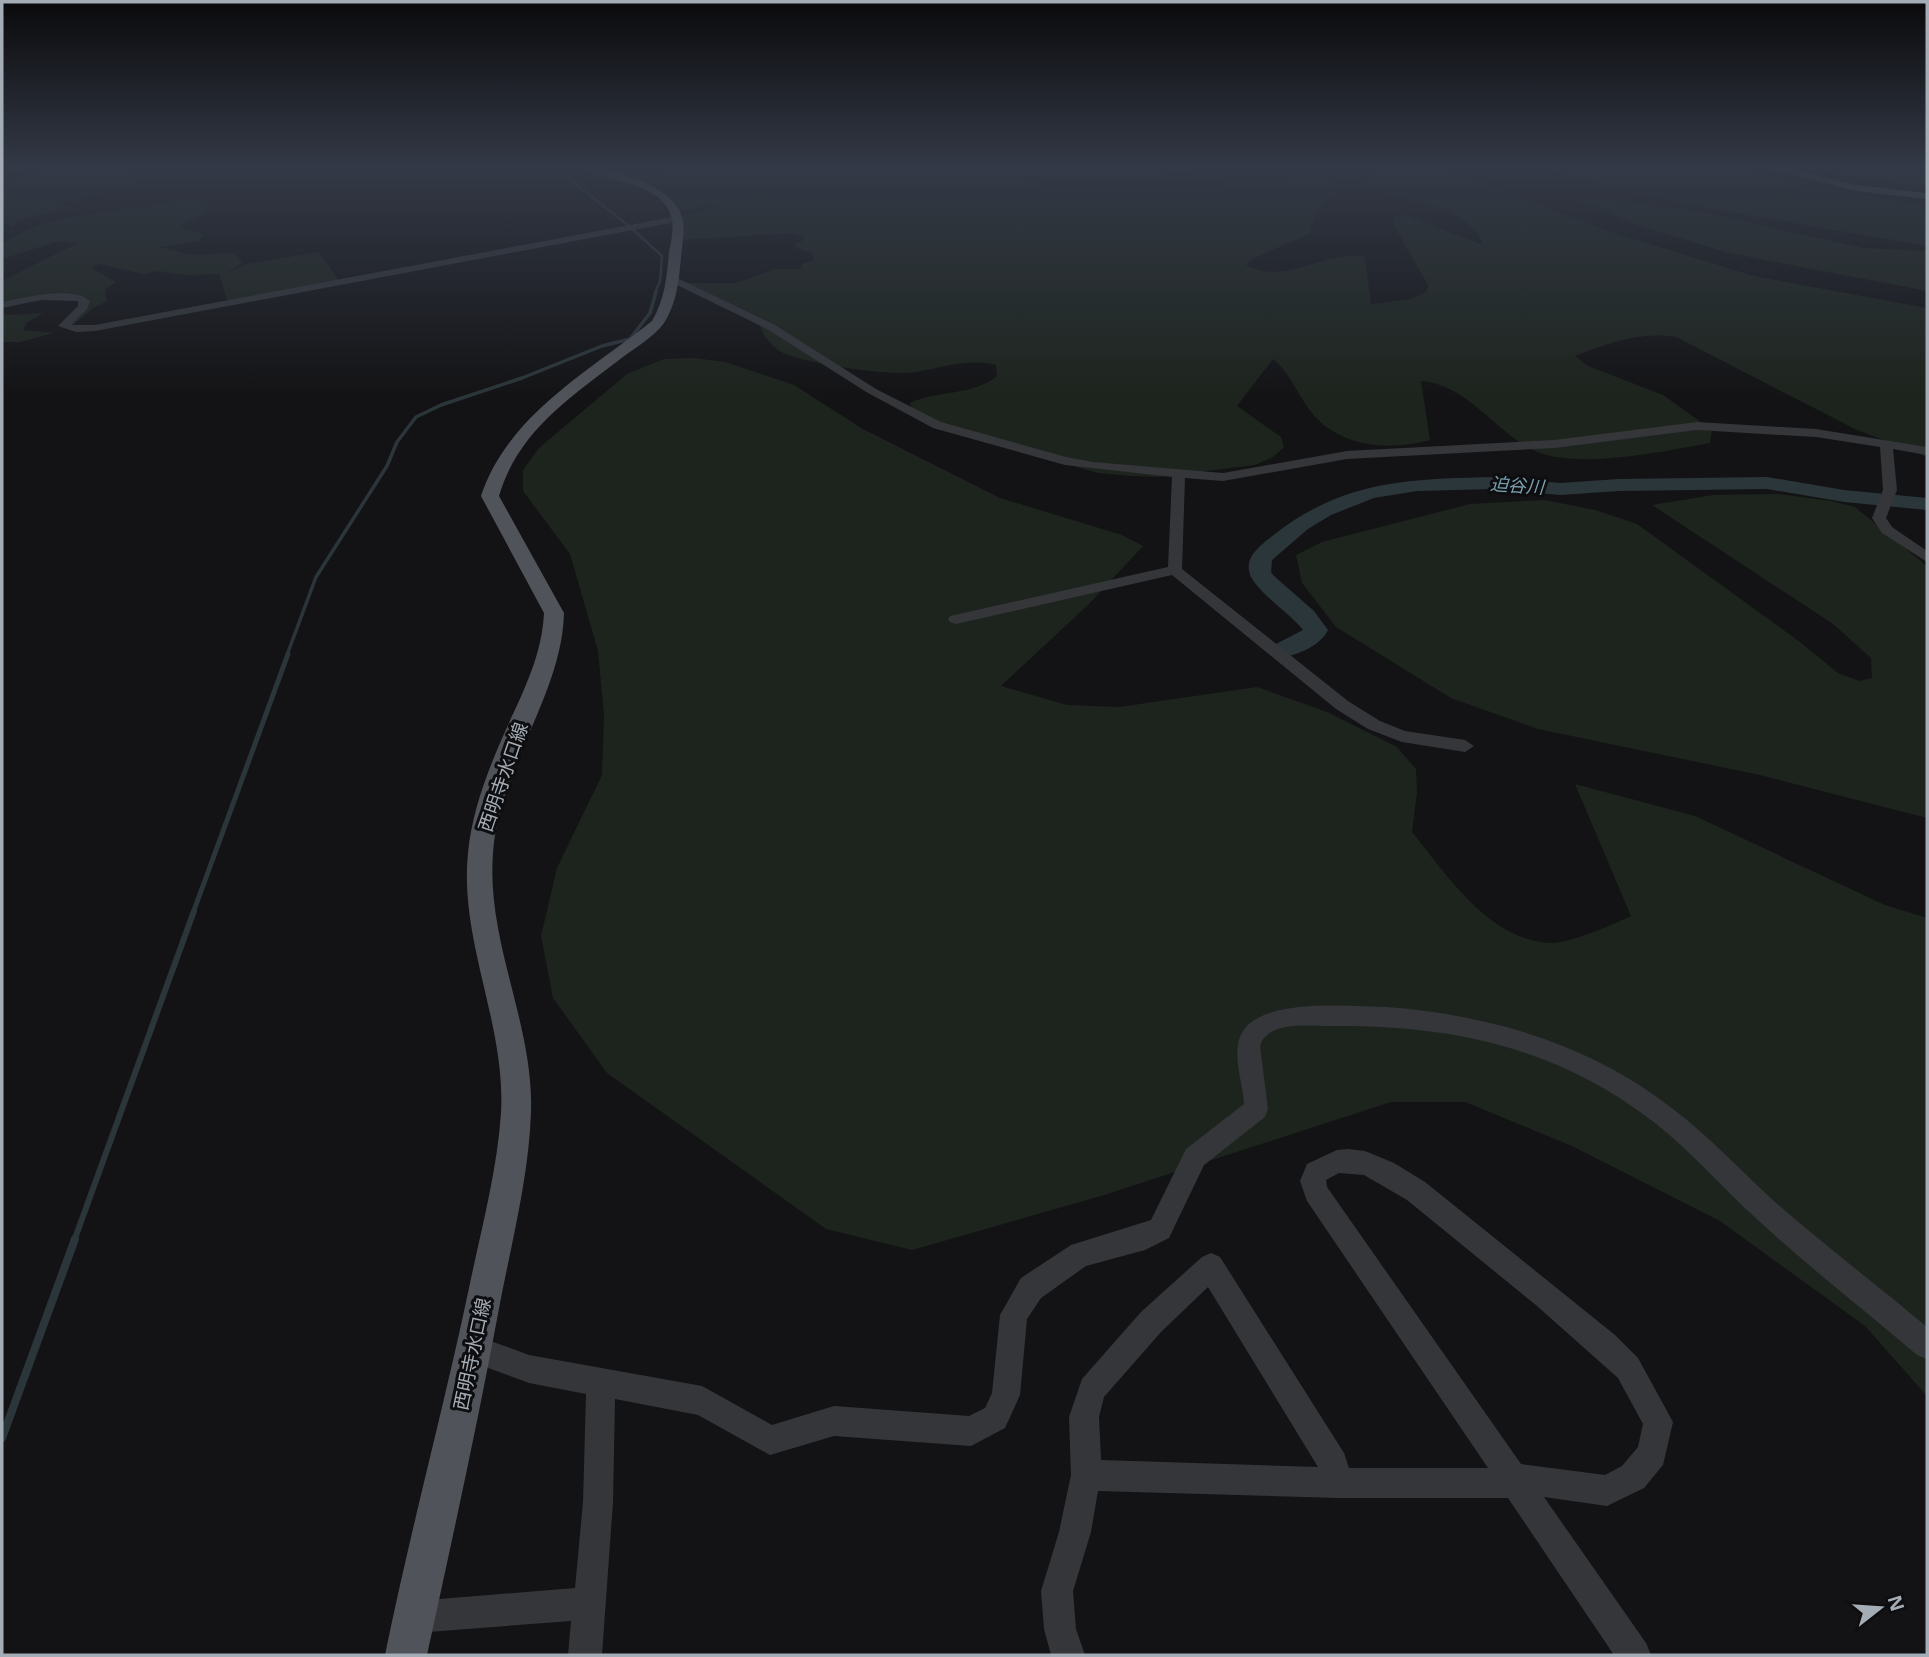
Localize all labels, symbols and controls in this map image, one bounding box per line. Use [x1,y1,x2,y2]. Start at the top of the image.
water label: 迫谷川 [1489,471,1547,499]
street label: 西明寺水口線 [472,719,534,835]
street label: 西明寺水口線 [447,1296,497,1412]
north arrow [1845,1573,1915,1643]
text: N [1882,1592,1911,1614]

